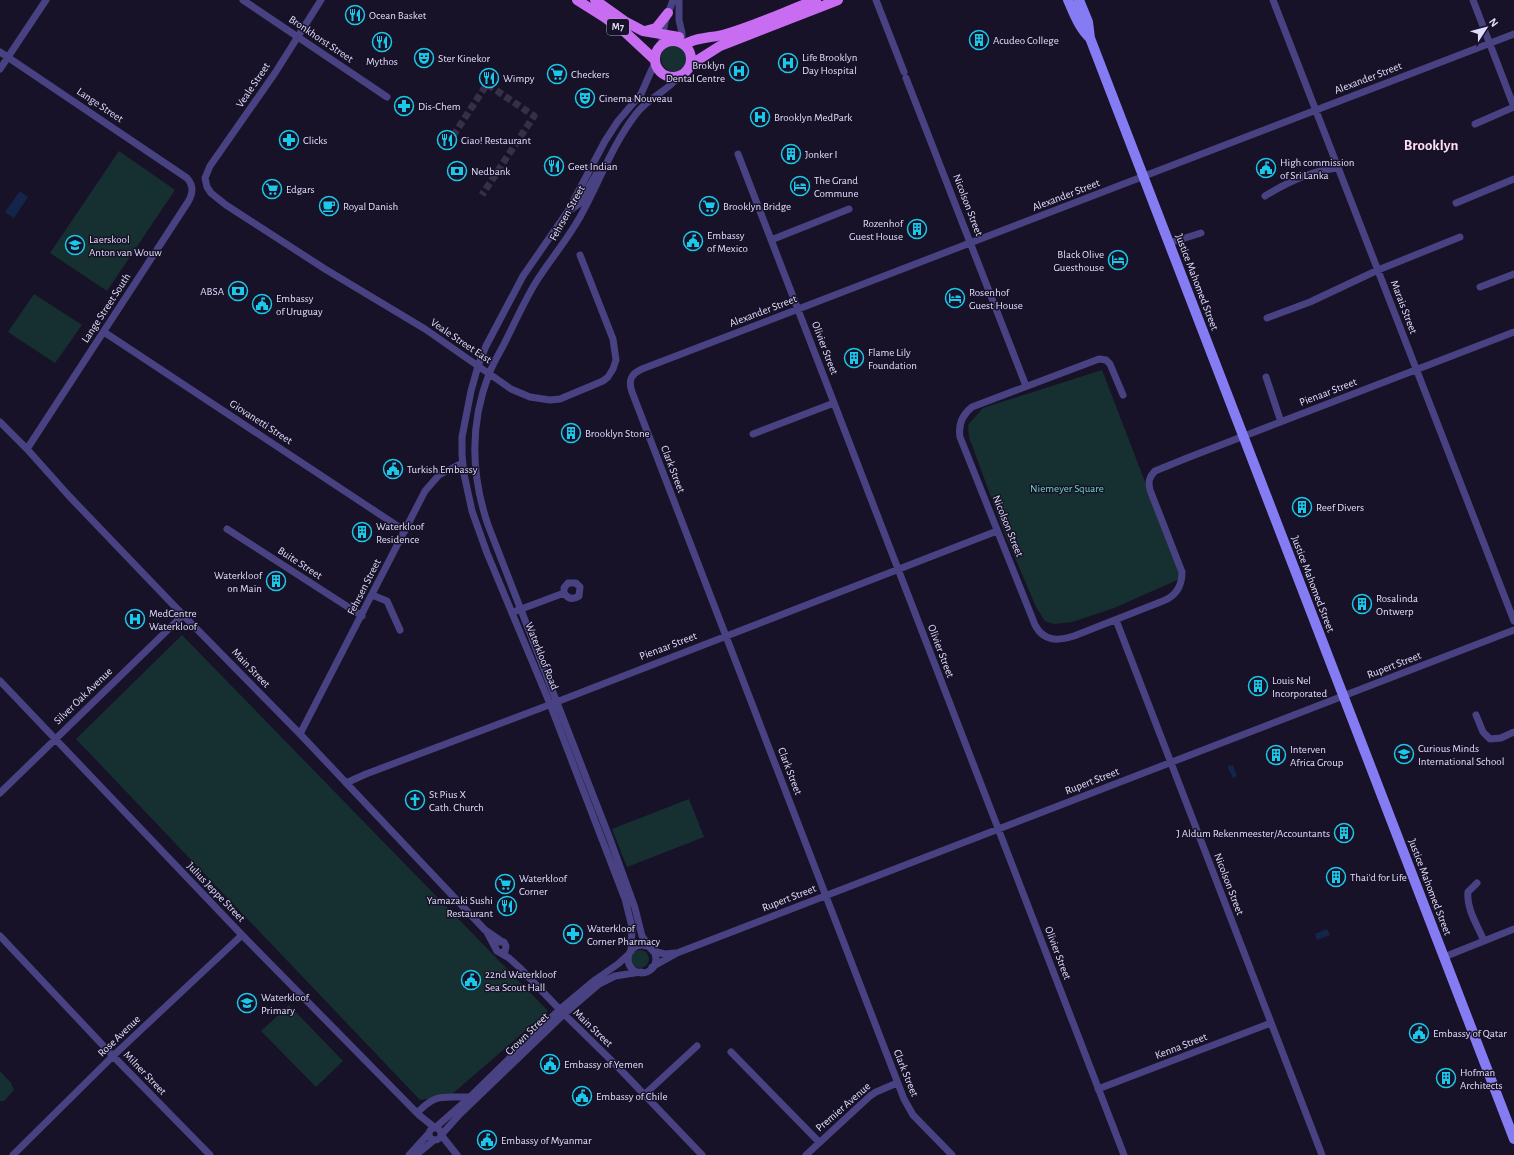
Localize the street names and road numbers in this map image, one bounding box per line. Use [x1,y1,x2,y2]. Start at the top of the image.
street label: Bronkhorst Street [287,13,356,65]
road number: M7 [607,19,629,35]
street label: Veale Street [234,60,272,109]
street label: Alexander Street [1333,60,1404,96]
street label: Lange Street [75,86,126,125]
street label: Nicolson Street [951,173,985,238]
street label: Alexander Street [1031,177,1102,213]
street label: Fehrsen Street [547,183,587,242]
street label: Justice Mahomed Street [1174,232,1221,332]
street label: Lange Street South [79,271,133,345]
street label: Marais Street [1389,279,1419,336]
street label: Alexander Street [728,293,799,329]
street label: Veale Street East [429,317,494,366]
street label: Olivier Street [810,320,840,377]
street label: Pienaar Street [1298,376,1359,408]
street label: Giovanetti Street [228,398,295,447]
street label: Clark Street [659,444,687,495]
street label: Nicolson Street [991,494,1026,559]
street label: Justice Mahomed Street [1290,534,1337,634]
street label: Buite Street [276,545,324,582]
street label: Fehrsen Street [345,557,383,617]
street label: Waterkloof Road [523,621,561,692]
street label: Olivier Street [926,623,956,680]
street label: Pienaar Street [638,630,699,662]
street label: Main Street [230,646,273,690]
street label: Rupert Street [1365,649,1423,680]
street label: Silver Oak Avenue [52,665,114,727]
street label: Clark Street [776,746,804,797]
street label: Rupert Street [1063,765,1121,796]
street label: Justice Mahomed Street [1407,837,1454,937]
street label: Nicolson Street [1212,852,1246,917]
street label: Julius Jeppe Street [185,860,247,924]
street label: Rupert Street [760,882,818,913]
street label: Olivier Street [1043,925,1073,982]
street label: Main Street [571,1007,615,1050]
street label: Crown Street [503,1011,551,1057]
street label: Rose Avenue [96,1013,142,1059]
street label: Kenna Street [1153,1031,1209,1061]
street label: Clark Street [892,1048,921,1099]
street label: Milner Street [122,1049,169,1097]
street label: Premier Avenue [814,1080,872,1134]

